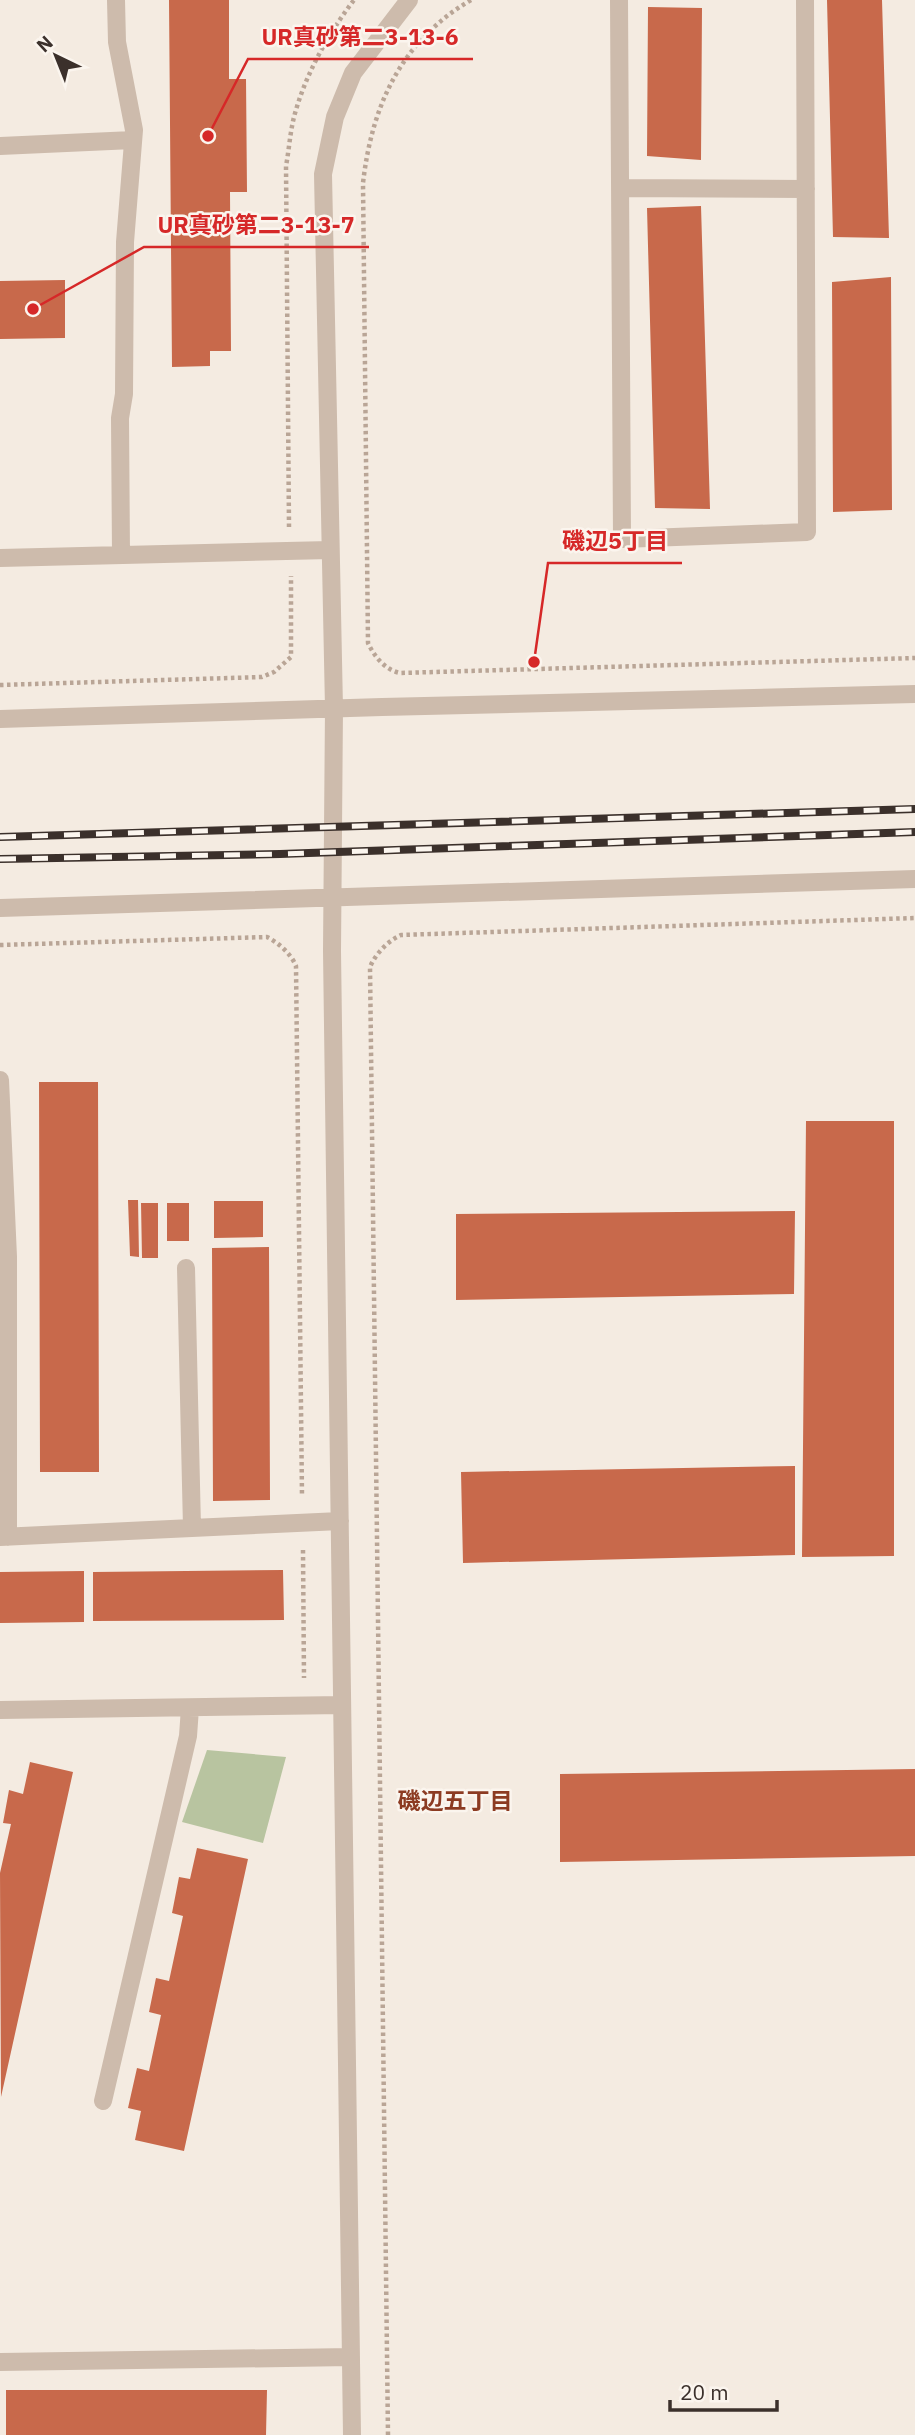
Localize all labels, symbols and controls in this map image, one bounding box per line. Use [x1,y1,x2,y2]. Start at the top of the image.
callout: UR真砂第二3-13-6 [248,15,473,59]
north arrow [21,21,91,91]
text: UR真砂第二3-13-6 [261,21,459,51]
text: N [31,30,58,57]
callout: UR真砂第二3-13-7 [144,203,369,247]
text: UR真砂第二3-13-7 [157,209,355,239]
callout: 磯辺5丁目 [548,519,682,563]
text: 磯辺5丁目 [562,525,668,555]
district label: 磯辺五丁目 [398,1785,513,1815]
scale bar [670,2368,777,2412]
text: 20 m [680,2378,729,2406]

